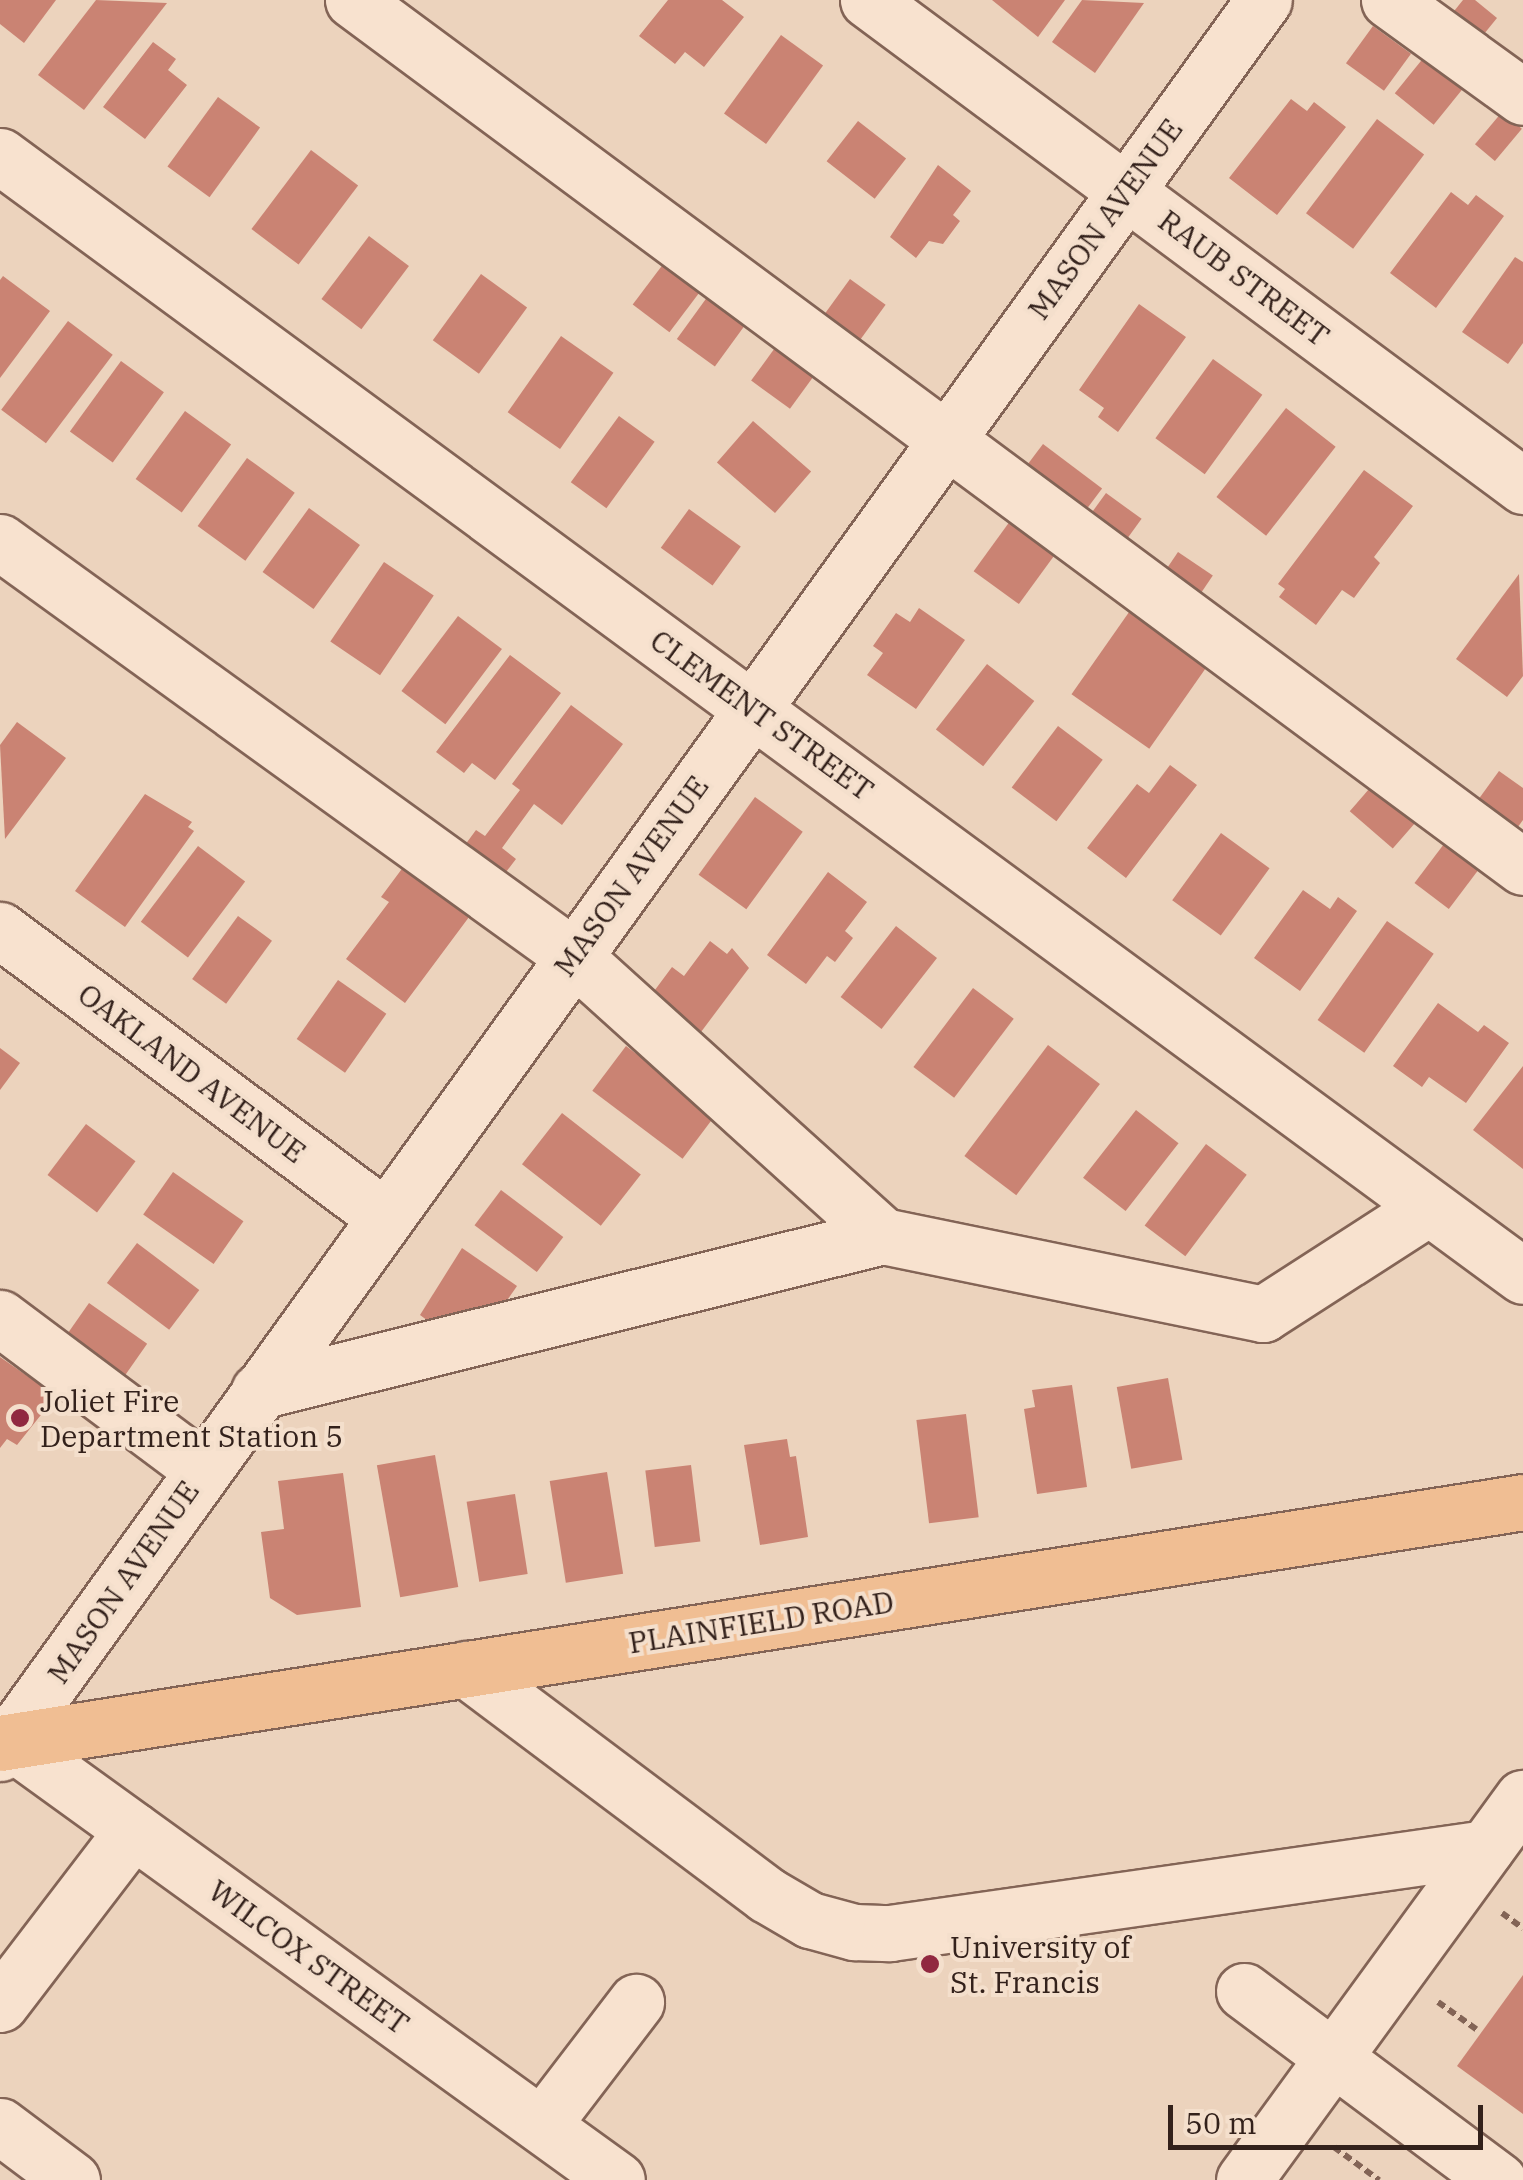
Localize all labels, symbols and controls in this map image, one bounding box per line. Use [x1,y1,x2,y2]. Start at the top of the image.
street label: MASON AVENUE [1020,112,1190,326]
street label: RAUB STREET [1152,202,1336,354]
street label: CLEMENT STREET [644,622,880,808]
street label: MASON AVENUE [546,769,716,983]
street label: OAKLAND AVENUE [71,976,313,1170]
place label: Joliet Fire Department Station 5 [40,1383,343,1454]
marker: Joliet Fire Department Station 5 [9,1407,31,1429]
street label: MASON AVENUE [40,1474,206,1690]
street label: PLAINFIELD ROAD [626,1583,896,1661]
street label: WILCOX STREET [202,1872,416,2042]
place label: University of St. Francis [950,1929,1130,2000]
marker: University of St. Francis [919,1953,941,1975]
scale bar [1173,2085,1488,2147]
text: 50 m [1185,2103,1257,2142]

